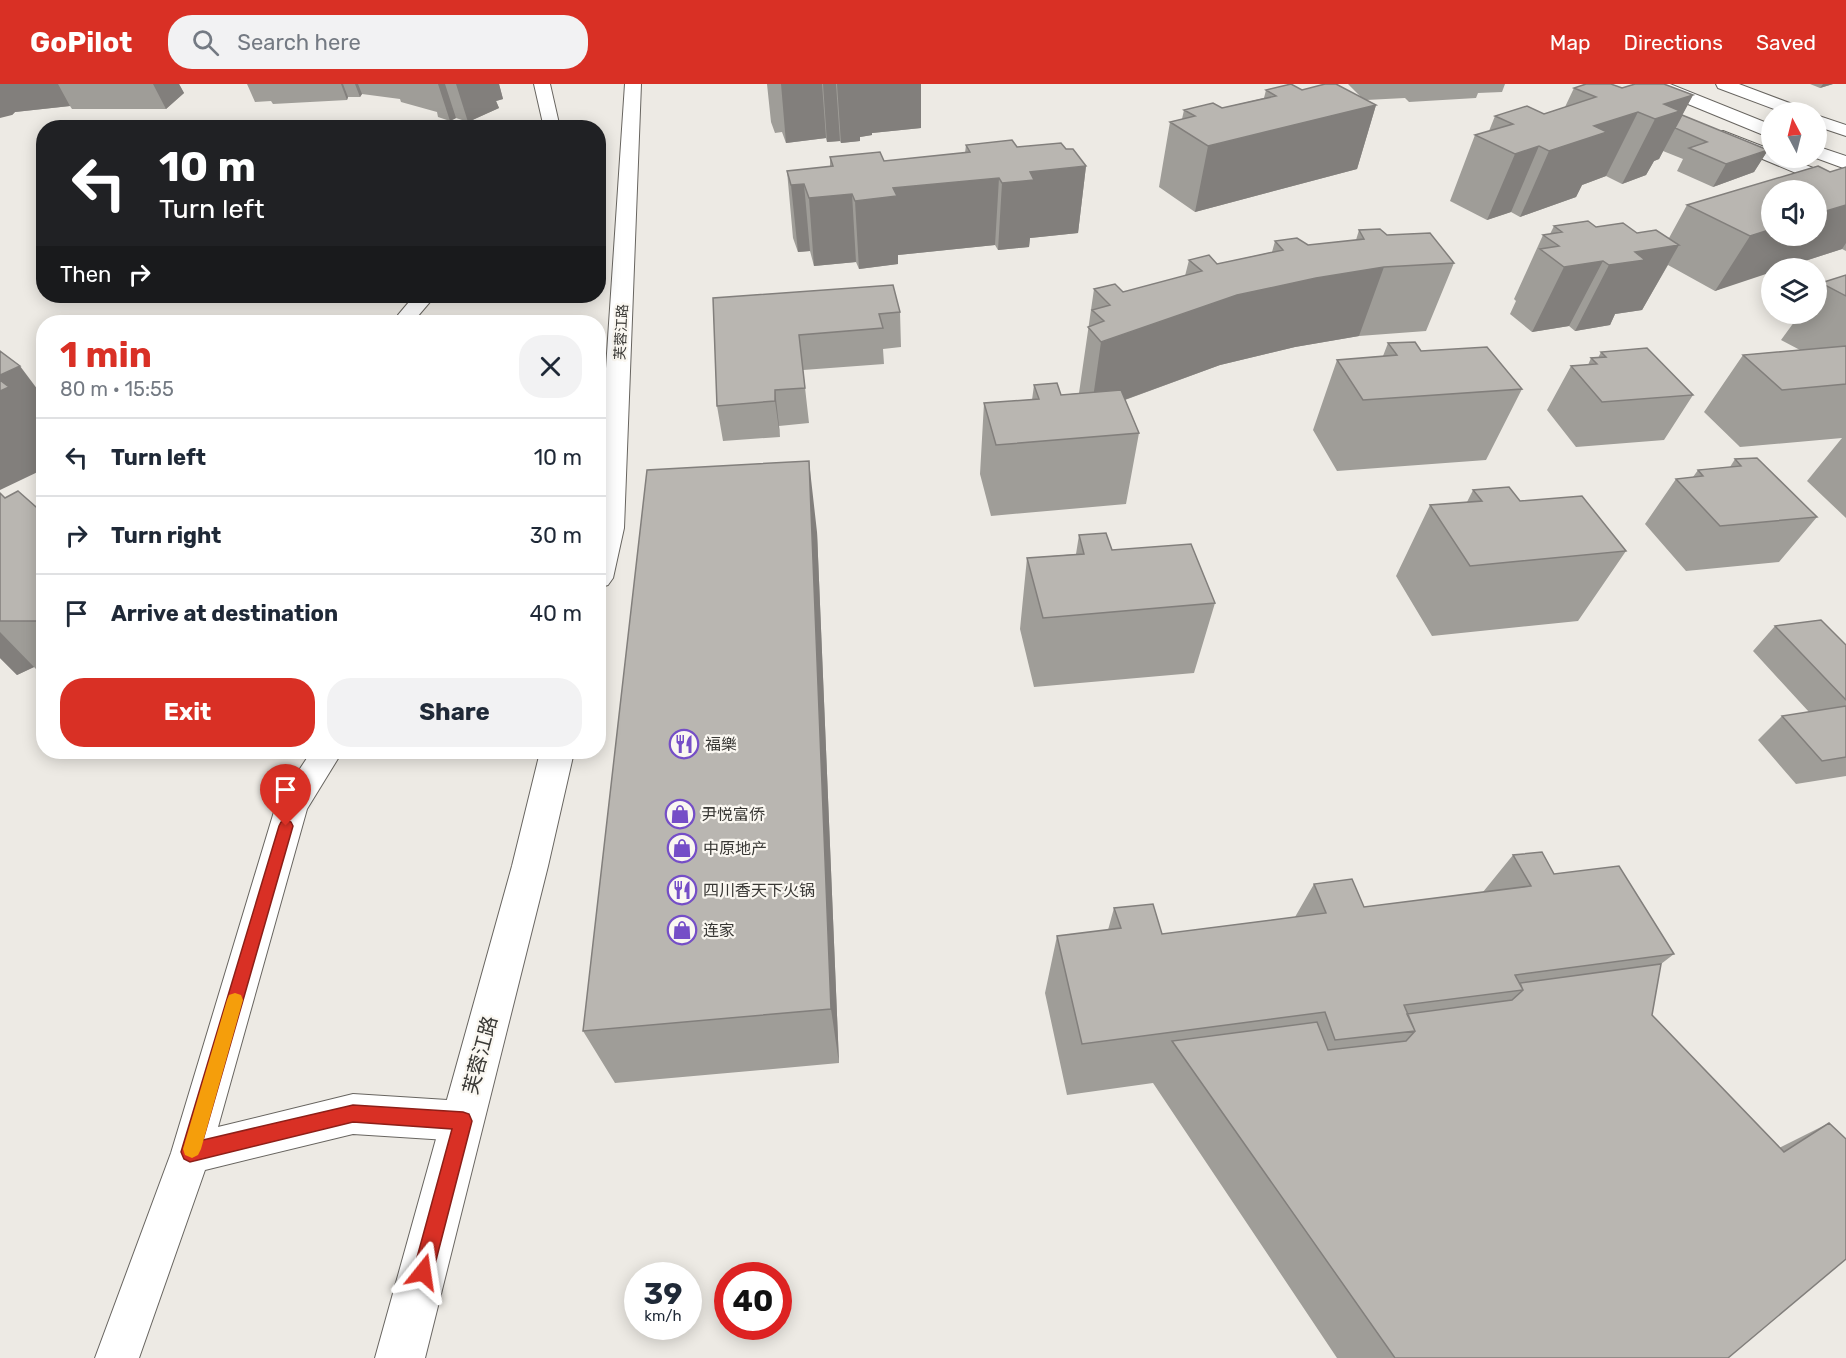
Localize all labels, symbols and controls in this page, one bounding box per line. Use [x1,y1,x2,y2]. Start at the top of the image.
search box [168,15,588,69]
text: GoPilot [30,26,132,59]
icon: search [189,26,222,59]
text: Search here [237,29,361,56]
text: Map [1550,30,1591,55]
text: Directions [1624,30,1723,55]
text: Saved [1756,30,1816,55]
north arrow [1761,102,1827,168]
map controls [1761,102,1827,324]
text: 10 m [159,142,256,192]
icon: left [60,144,138,222]
button: sound [1761,180,1827,246]
text: Turn left [159,193,264,225]
icon: right [123,258,156,291]
button: layers [1761,258,1827,324]
text: Then [60,261,111,288]
street label: 芙蓉江路 [612,304,631,360]
text: 1 min [60,333,152,376]
button: close [519,335,582,398]
text: 80 m · 15:55 [60,377,174,401]
icon: left [60,441,93,474]
text: Turn left [111,444,206,471]
text: 10 m [534,444,582,471]
icon: right [60,519,93,552]
text: Turn right [111,522,221,549]
text: 30 m [530,522,582,549]
icon: arrive [60,597,93,630]
text: Arrive at destination [111,600,338,627]
text: 40 m [529,600,582,627]
button: Exit [60,678,315,747]
button: Share [327,678,582,747]
restaurant icon: 福樂 [668,728,700,760]
place label: 福樂 [705,735,737,754]
pin [260,764,311,826]
icon: arrive [269,773,302,806]
shop icon: 尹悦富侨 [664,798,696,830]
place label: 尹悦富侨 [701,805,765,824]
shop icon: 中原地产 [666,832,698,864]
place label: 中原地产 [703,839,767,858]
restaurant icon: 四川香天下火锅 [666,874,698,906]
place label: 四川香天下火锅 [703,881,815,900]
shop icon: 连家 [666,914,698,946]
place label: 连家 [703,921,735,940]
street label: 芙蓉江路 [458,1013,502,1097]
position arrow [391,1240,455,1304]
speed limit sign: 40 [714,1262,792,1340]
text: 39 [644,1276,683,1312]
text: km/h [644,1307,682,1325]

